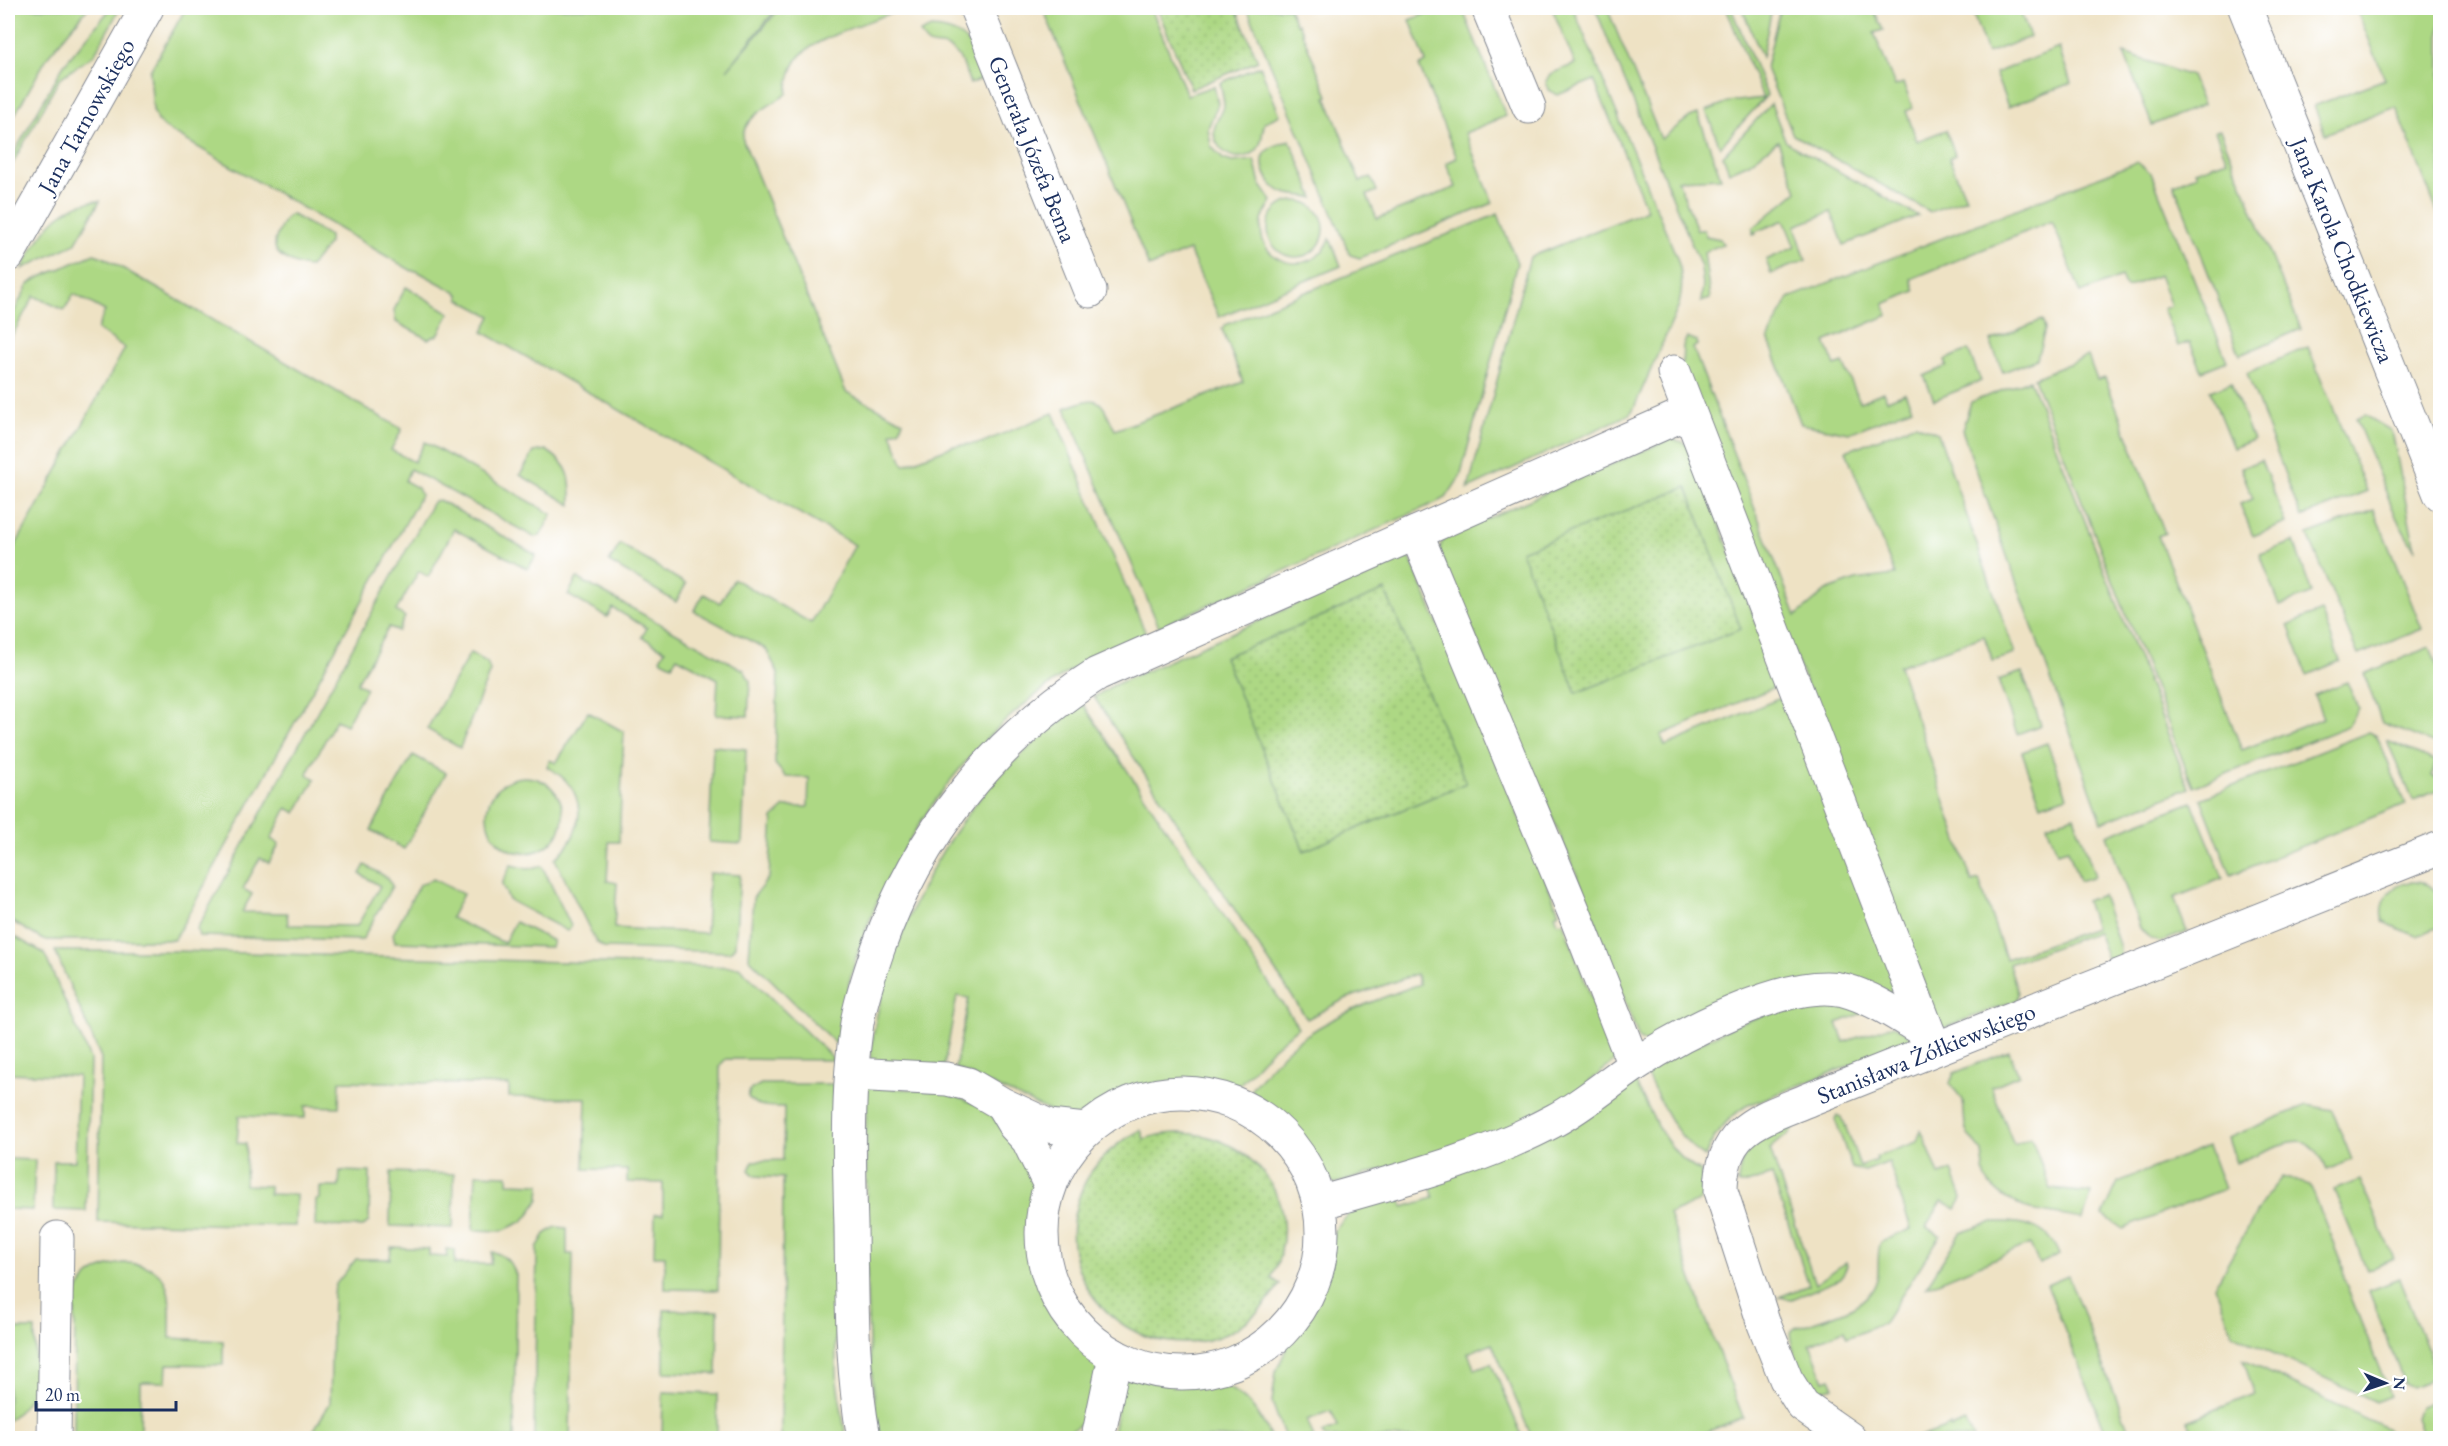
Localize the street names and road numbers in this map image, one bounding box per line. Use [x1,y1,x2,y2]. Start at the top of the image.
street label: Jana Tarnowskiego [30,33,142,201]
street label: Generała Józefa Bema [981,51,1085,247]
street label: Jana Karola Chodkiewicza [2283,131,2403,368]
street label: Stanisława Żółkiewskiego [1812,995,2040,1111]

